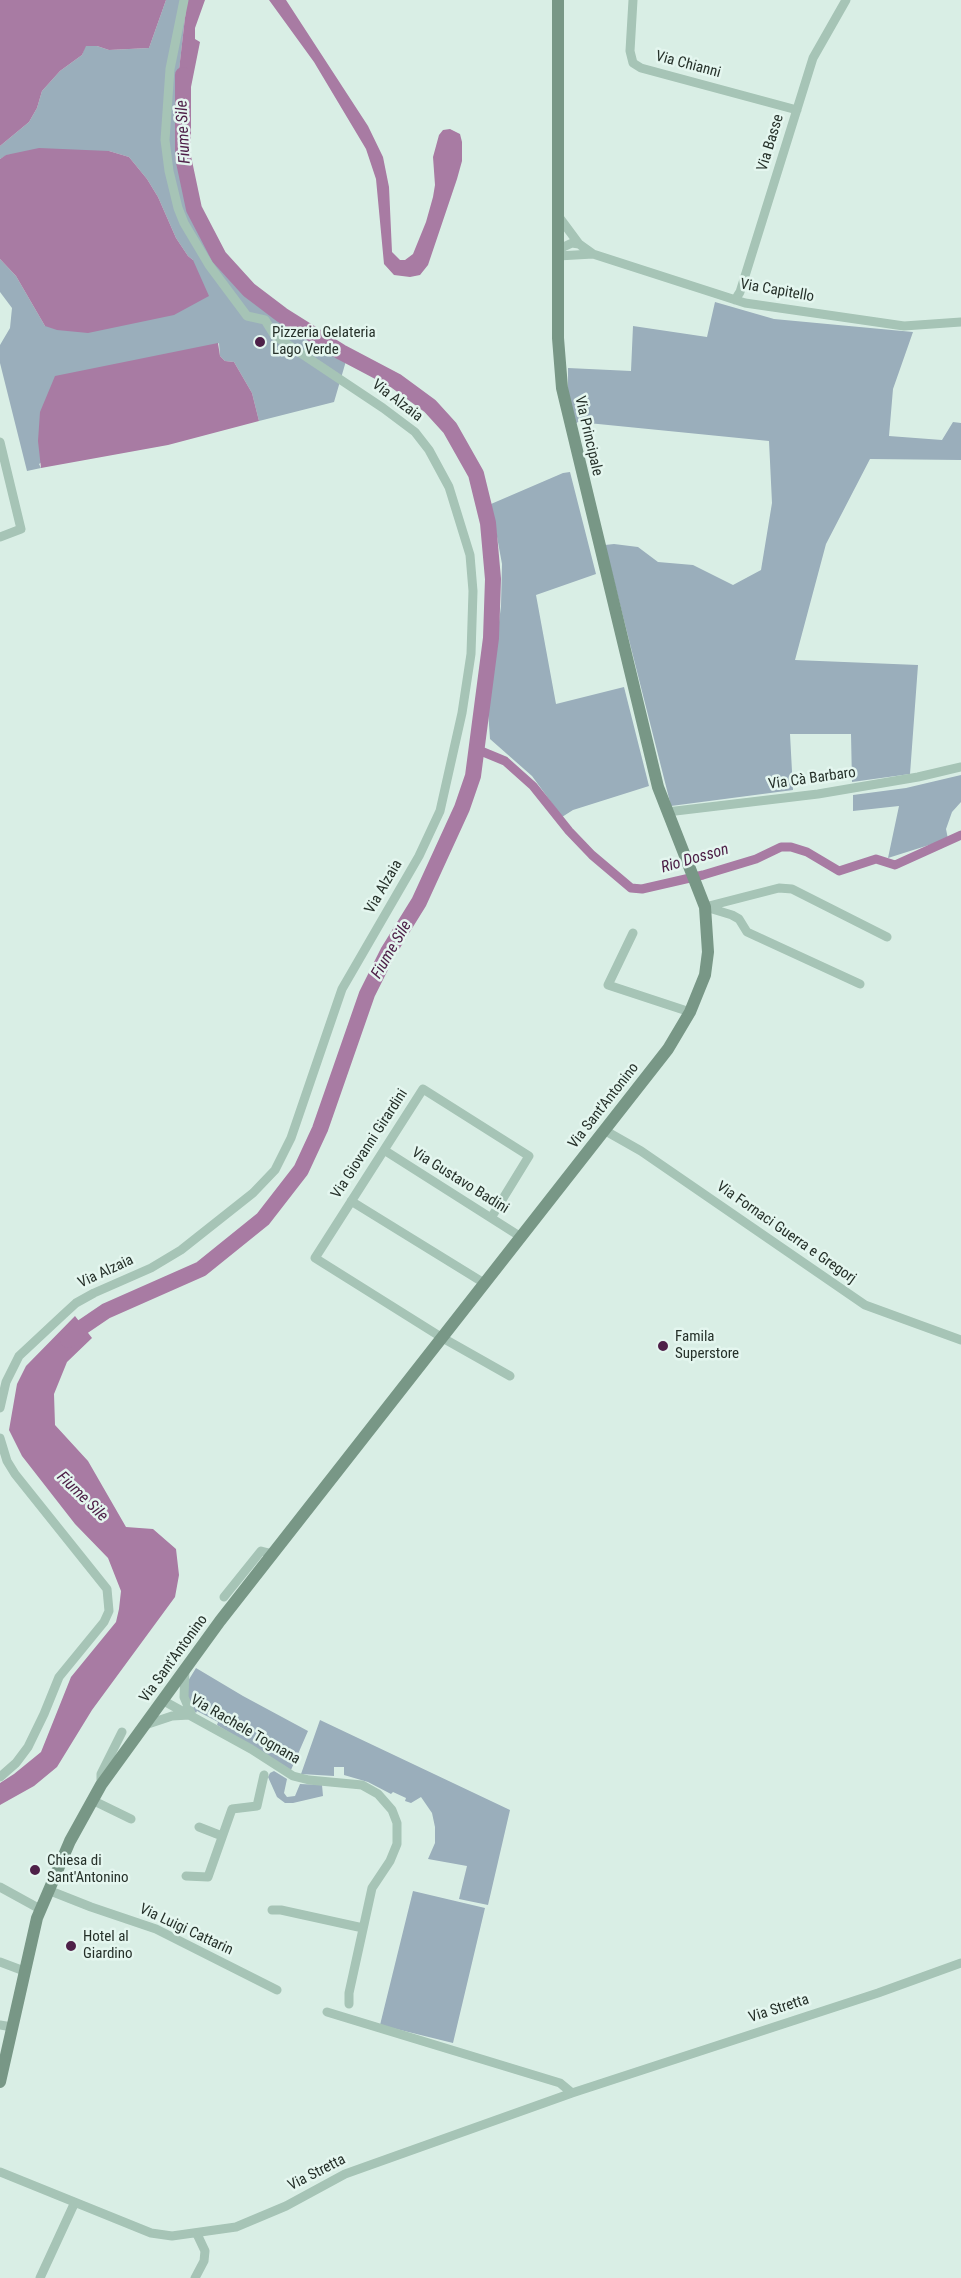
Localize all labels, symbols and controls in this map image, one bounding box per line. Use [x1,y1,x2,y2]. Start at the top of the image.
street label: Via Chianni [653,48,723,82]
water label: Fiume Sile [173,100,195,164]
street label: Via Basse [754,112,788,174]
street label: Via Capitello [739,276,815,306]
place label: Pizzeria Gelateria Lago Verde [272,324,376,359]
marker: Pizzeria Gelateria Lago Verde [253,335,267,349]
street label: Via Alzaia [368,376,426,426]
street label: Via Principale [570,394,606,478]
street label: Via Cà Barbaro [767,764,857,794]
water label: Rio Dosson [659,840,731,878]
street label: Via Alzaia [361,857,407,917]
water label: Fiume Sile [368,918,416,982]
street label: Via Sant'Antonino [565,1059,643,1153]
street label: Via Giovanni Girardini [328,1086,412,1202]
street label: Via Gustavo Badini [408,1144,512,1218]
street label: Via Fornaci Guerra e Gregorj [713,1178,859,1288]
street label: Via Alzaia [75,1251,137,1293]
place label: Famila Superstore [675,1328,739,1363]
marker: Famila Superstore [656,1339,670,1353]
water label: Fiume Sile [52,1468,112,1526]
street label: Via Sant'Antonino [136,1612,212,1706]
street label: Via Rachele Tognana [187,1691,303,1769]
place label: Chiesa di Sant'Antonino [47,1852,129,1887]
marker: Chiesa di Sant'Antonino [28,1863,42,1877]
street label: Via Luigi Cattarin [136,1900,236,1960]
place label: Hotel al Giardino [83,1928,133,1963]
marker: Hotel al Giardino [64,1939,78,1953]
street label: Via Stretta [747,1991,811,2027]
street label: Via Stretta [285,2151,349,2195]

